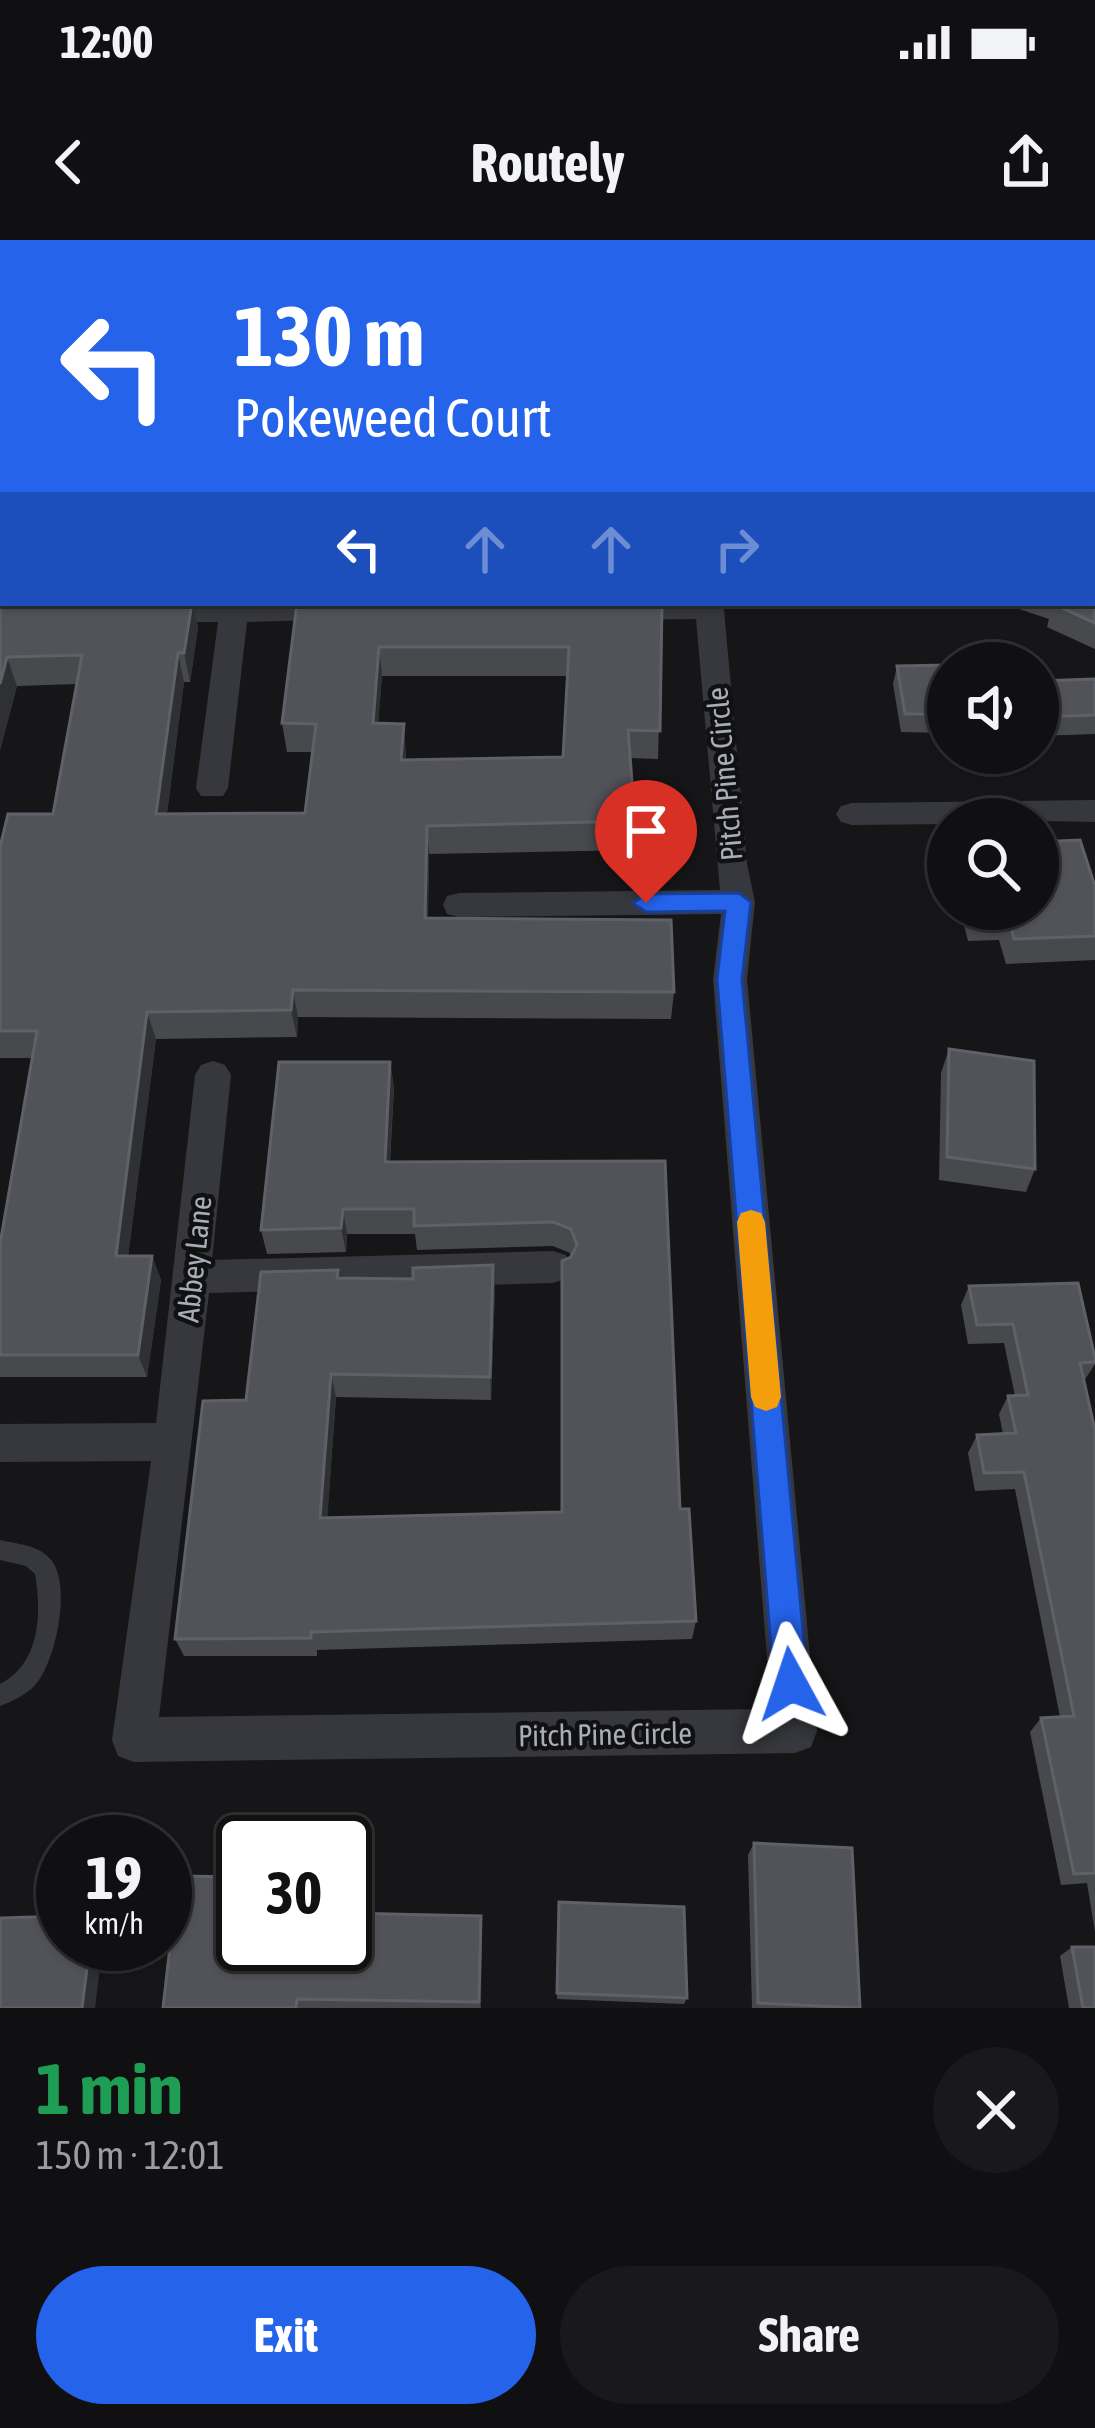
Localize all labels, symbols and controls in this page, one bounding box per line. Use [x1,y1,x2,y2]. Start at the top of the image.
text: 12:00 [60,16,154,68]
icon: back [36,129,102,195]
icon: share [993,129,1059,195]
text: Routely [470,132,625,193]
icon: left [36,288,192,444]
text: 130 m [234,288,424,384]
text: Pokeweed Court [234,387,552,448]
icon: left [326,516,392,582]
icon: ahead [452,516,518,582]
icon: ahead [578,516,644,582]
icon: right [704,516,770,582]
map controls [927,642,1059,930]
button: sound [927,642,1059,774]
street label: Pitch Pine Circle [699,686,749,862]
pin [595,780,697,903]
icon: arrive [613,798,679,864]
button: search [927,798,1059,930]
street label: Abbey Lane [170,1194,218,1324]
position arrow [728,1621,854,1747]
street label: Pitch Pine Circle [518,1715,692,1753]
speed limit sign: 30 [216,1815,372,1971]
text: 19 [86,1843,142,1912]
text: km/h [84,1906,144,1940]
text: 1 min [36,2047,183,2129]
button: close [933,2047,1059,2173]
text: 150 m · 12:01 [36,2133,225,2177]
button: Exit [36,2266,536,2404]
button: Share [560,2266,1059,2404]

